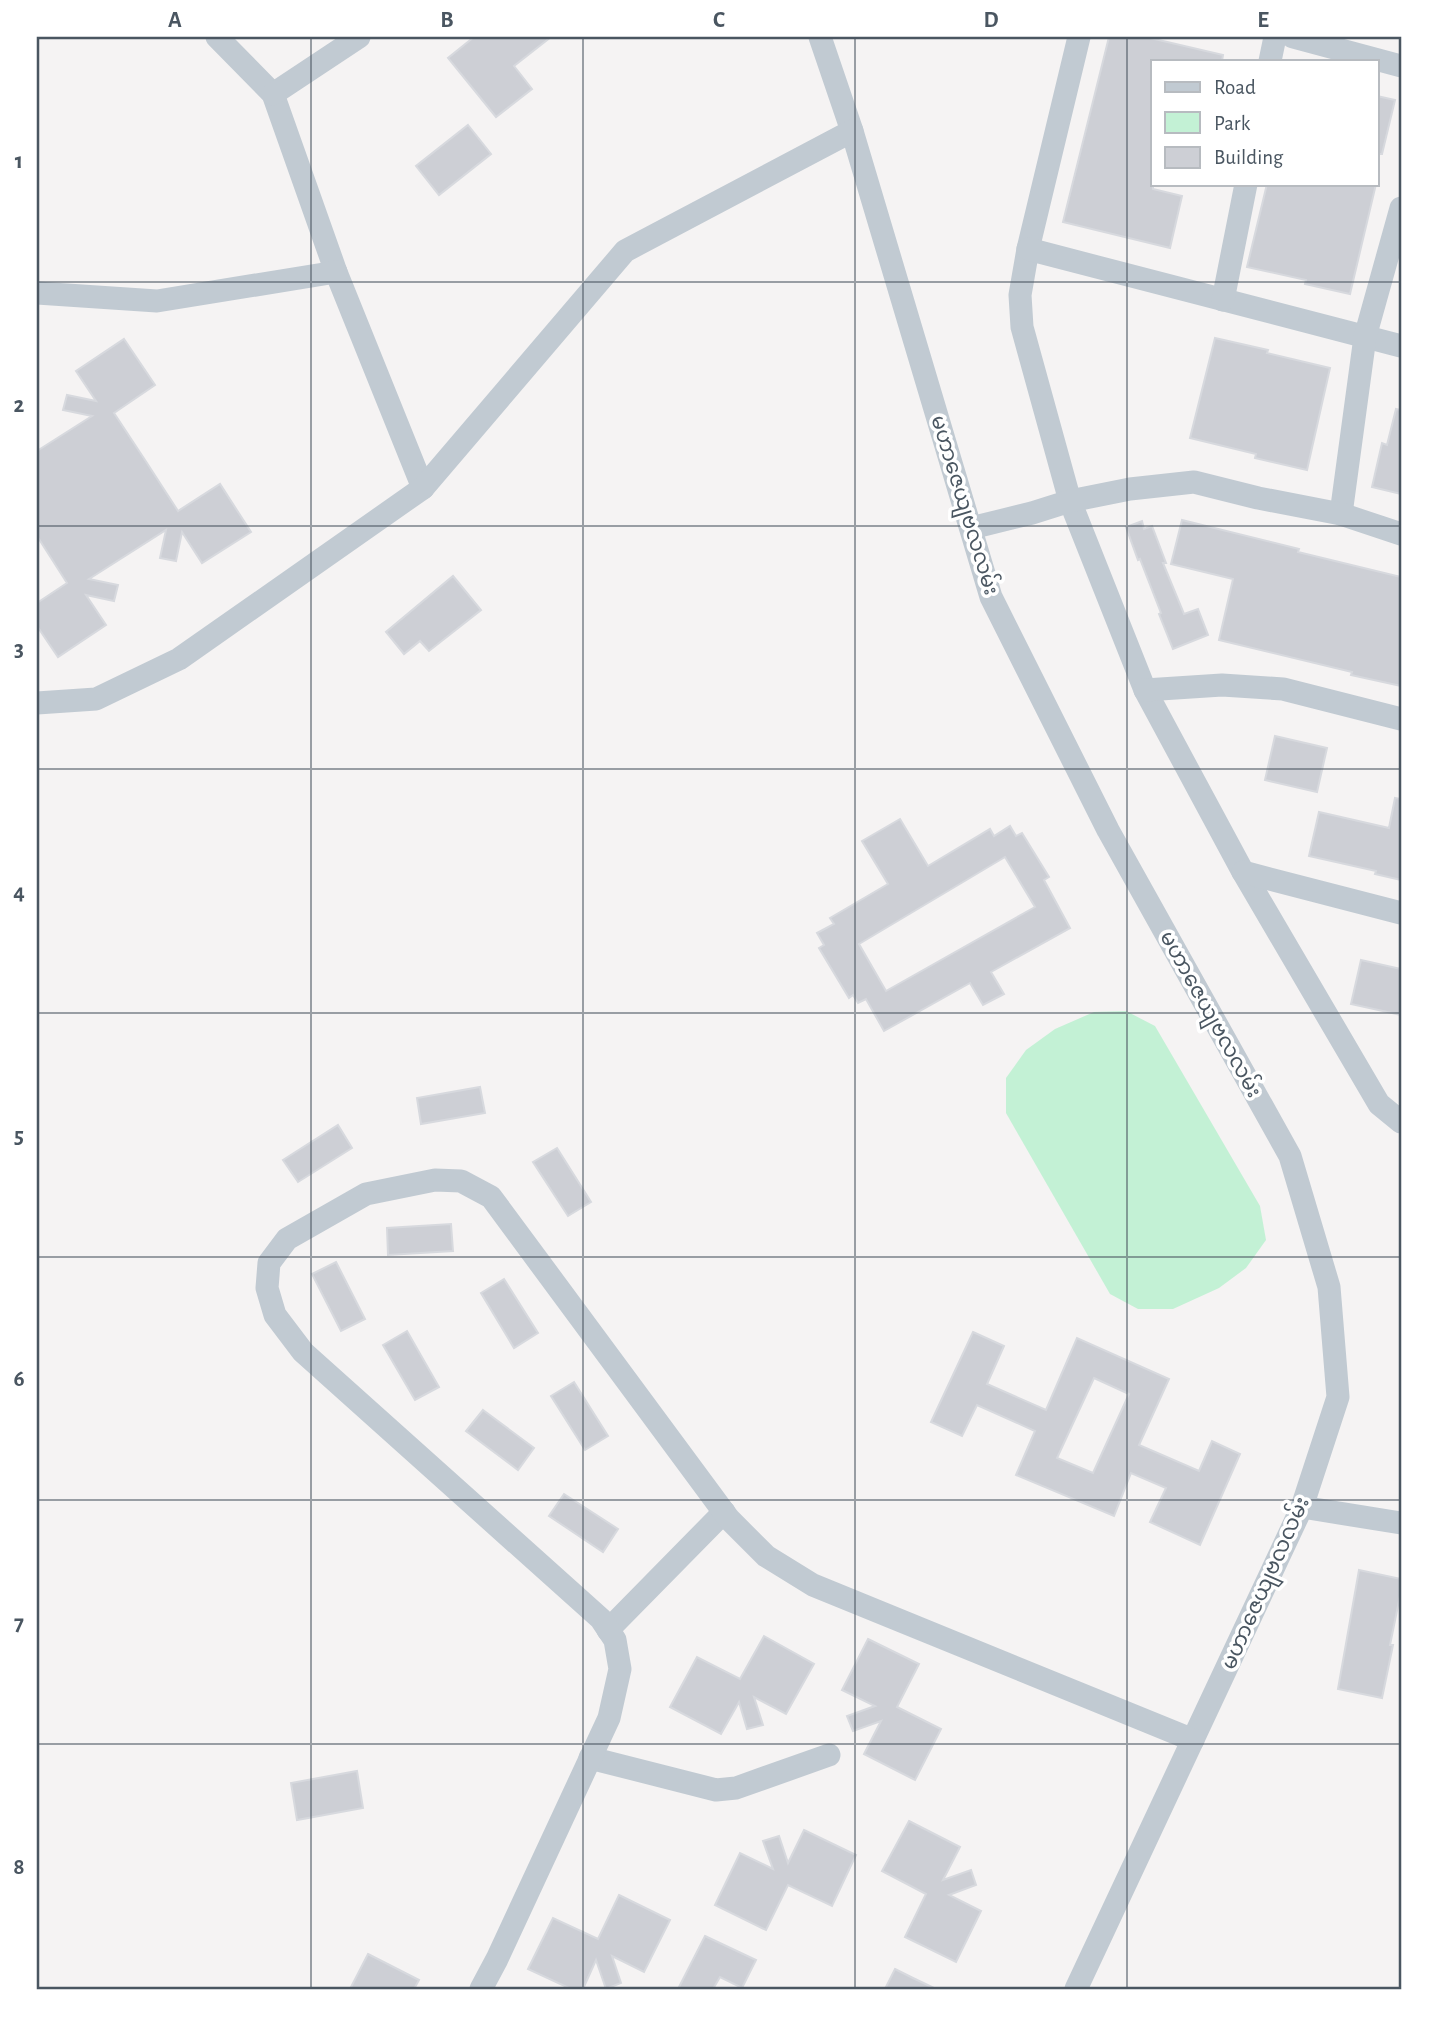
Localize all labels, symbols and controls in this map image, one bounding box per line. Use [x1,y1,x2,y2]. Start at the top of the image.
text: A [168,9,182,32]
text: B [440,9,454,32]
text: C [713,9,725,32]
text: D [983,9,999,32]
text: E [1257,9,1269,32]
legend [1151,60,1378,186]
text: Road [1214,77,1256,98]
text: Park [1214,113,1251,134]
text: Building [1214,147,1284,168]
text: 1 [15,150,23,173]
text: 2 [14,394,25,417]
street label: မဟာဇေယျဗလလမ်း [920,411,1008,600]
text: 3 [14,638,24,661]
text: 4 [13,881,25,904]
street label: မဟာဇေယျဗလလမ်း [1150,925,1270,1104]
text: 5 [14,1125,24,1148]
text: 6 [13,1368,25,1391]
street label: မဟာဇေယျဗလလမ်း [1212,1491,1319,1676]
text: 7 [14,1612,24,1635]
text: 8 [13,1856,25,1879]

